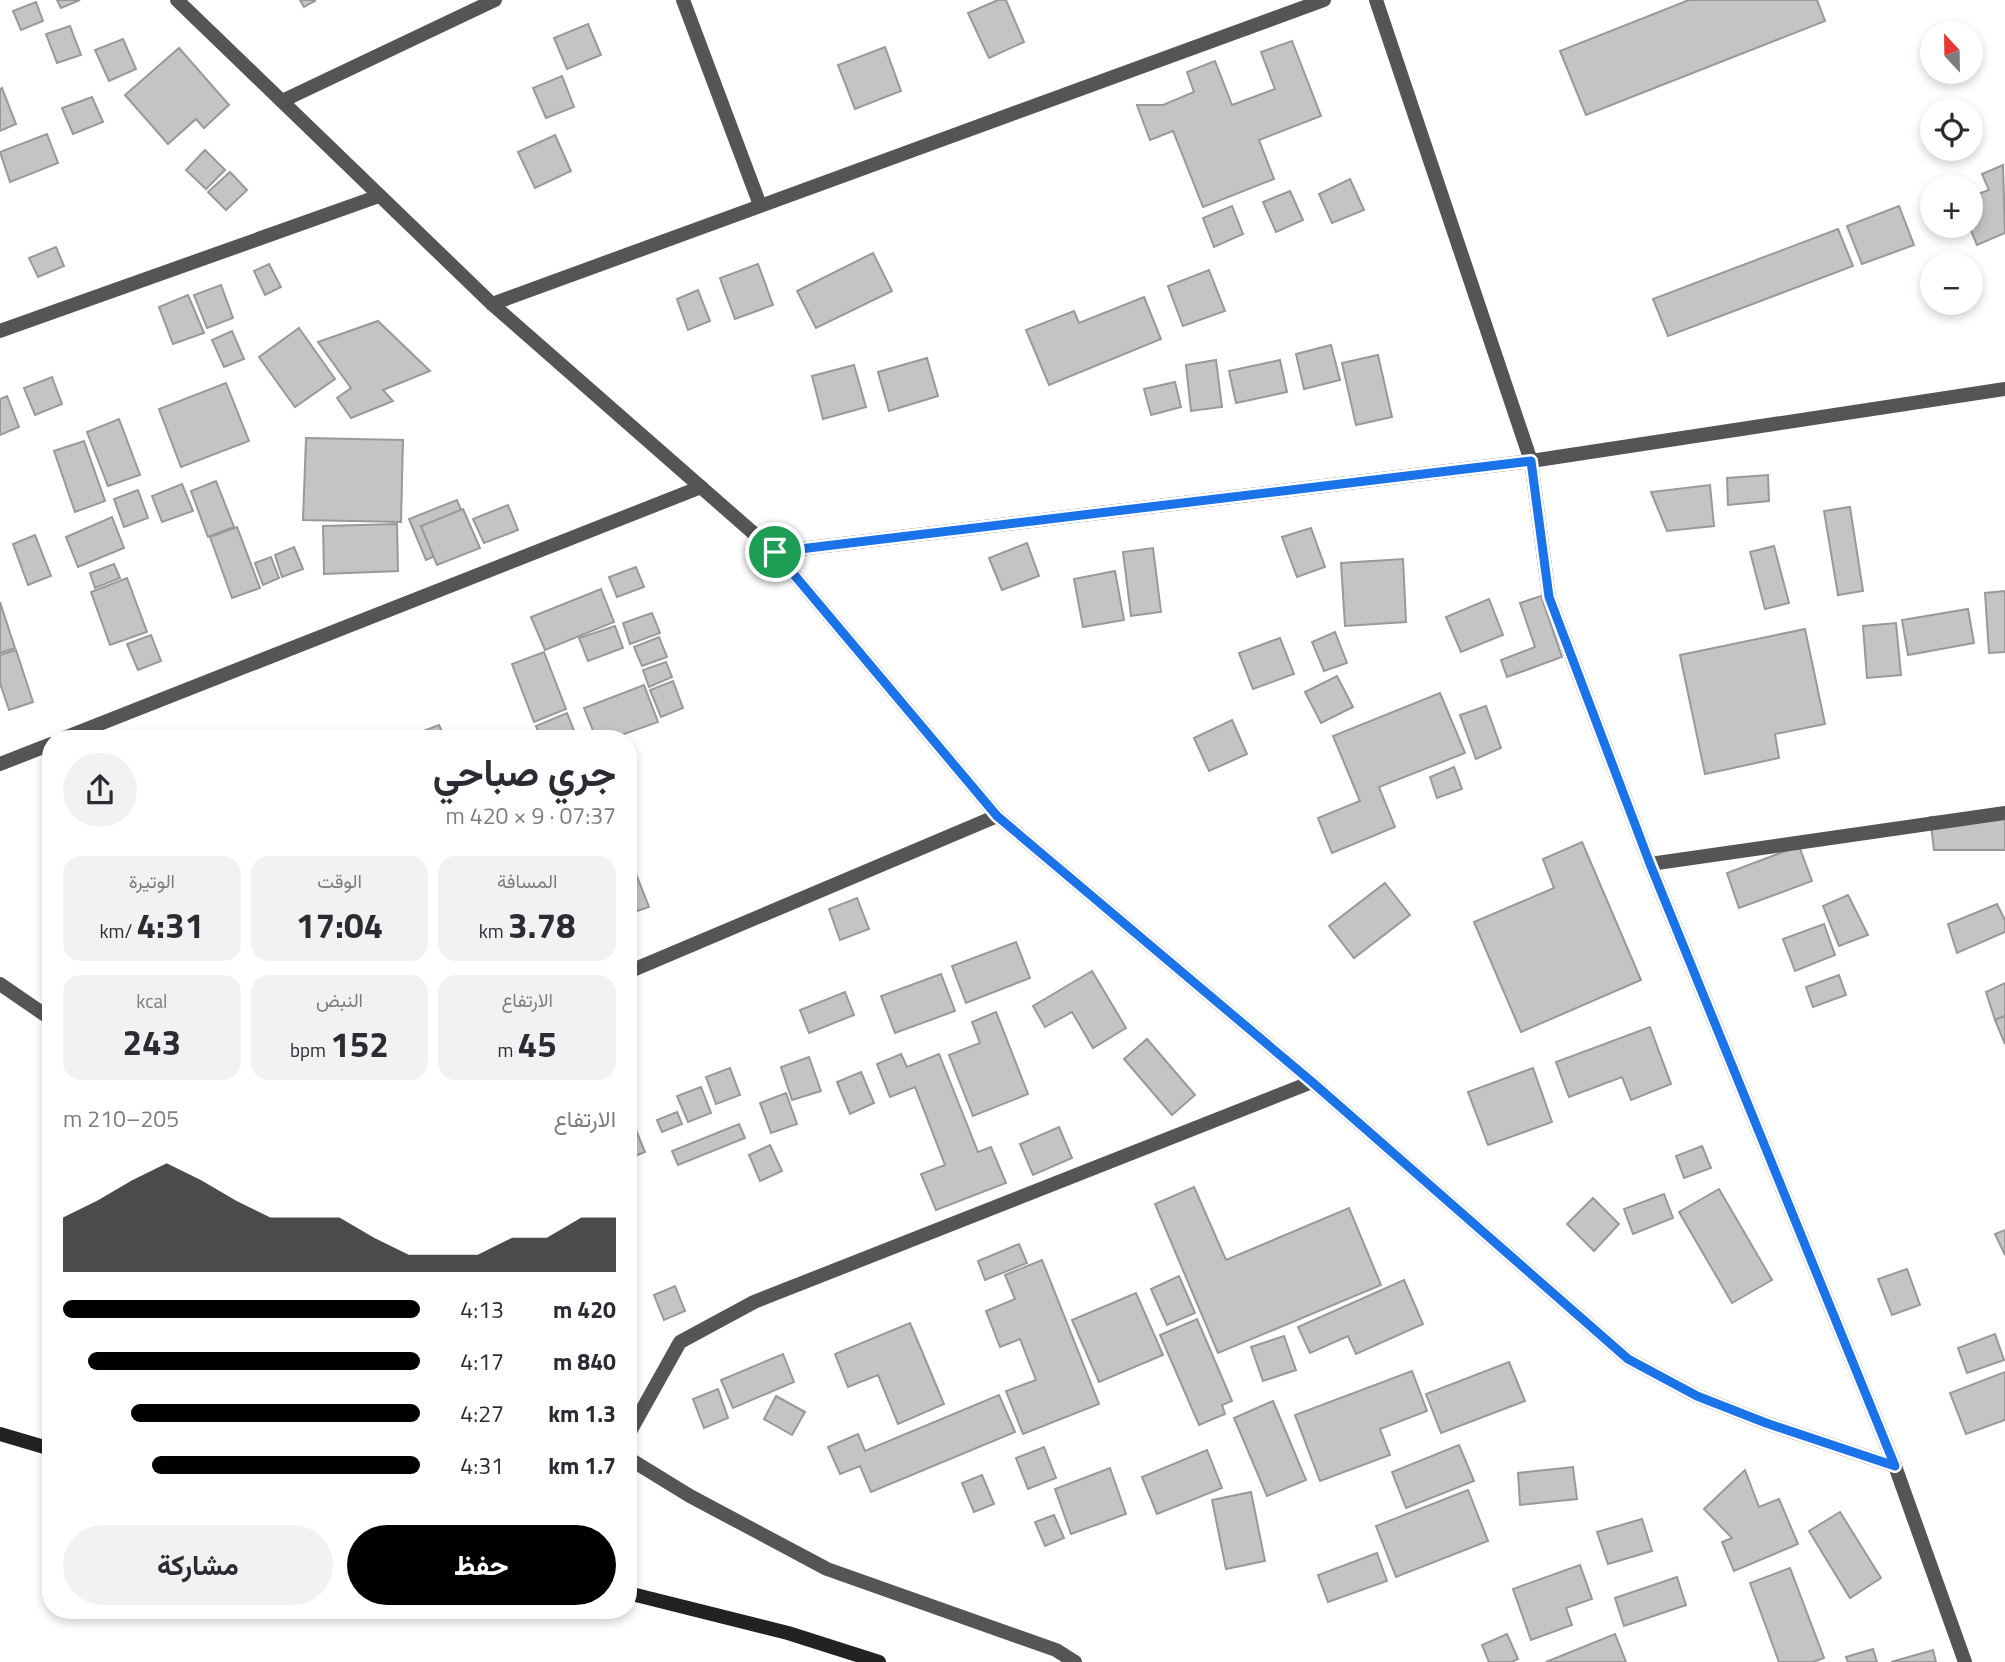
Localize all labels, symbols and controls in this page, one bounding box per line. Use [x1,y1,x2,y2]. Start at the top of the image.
north arrow [1920,21,1983,84]
map controls [1920,21,1983,315]
button: locate [1920,98,1983,161]
button: + [1920,175,1983,238]
button: − [1920,252,1983,315]
pin [745,522,805,582]
icon: arrive [756,533,794,571]
text: جري صباحي [433,743,616,801]
button: share [63,753,137,827]
text: 07:37 · 9 × 420 m [446,798,616,833]
text: الوتيرة [129,866,175,895]
text: الوقت [317,866,362,895]
text: المسافة [497,866,557,895]
text: 4:31 [136,898,204,952]
text: 17:04 [296,898,383,952]
text: 3.78 [508,898,576,952]
text: /km [99,916,136,945]
text: km [479,916,508,945]
text: النبض [316,985,363,1014]
text: الارتفاع [501,985,553,1014]
text: kcal [136,986,167,1015]
text: 243 [122,1015,181,1069]
text: 152 [330,1017,389,1071]
text: 45 [518,1017,557,1071]
text: bpm [290,1035,330,1064]
text: m [498,1035,518,1064]
text: 205–210 m [63,1101,179,1136]
text: الارتفاع [554,1101,616,1136]
text: 4:13 [460,1292,504,1327]
text: 420 m [553,1292,616,1327]
text: 4:17 [460,1344,504,1379]
text: 840 m [553,1344,616,1379]
text: 4:27 [460,1396,504,1431]
text: 1.3 km [548,1396,616,1431]
text: 4:31 [460,1448,504,1483]
text: 1.7 km [548,1448,616,1483]
button: مشاركة [63,1525,333,1605]
button: حفظ [347,1525,616,1605]

